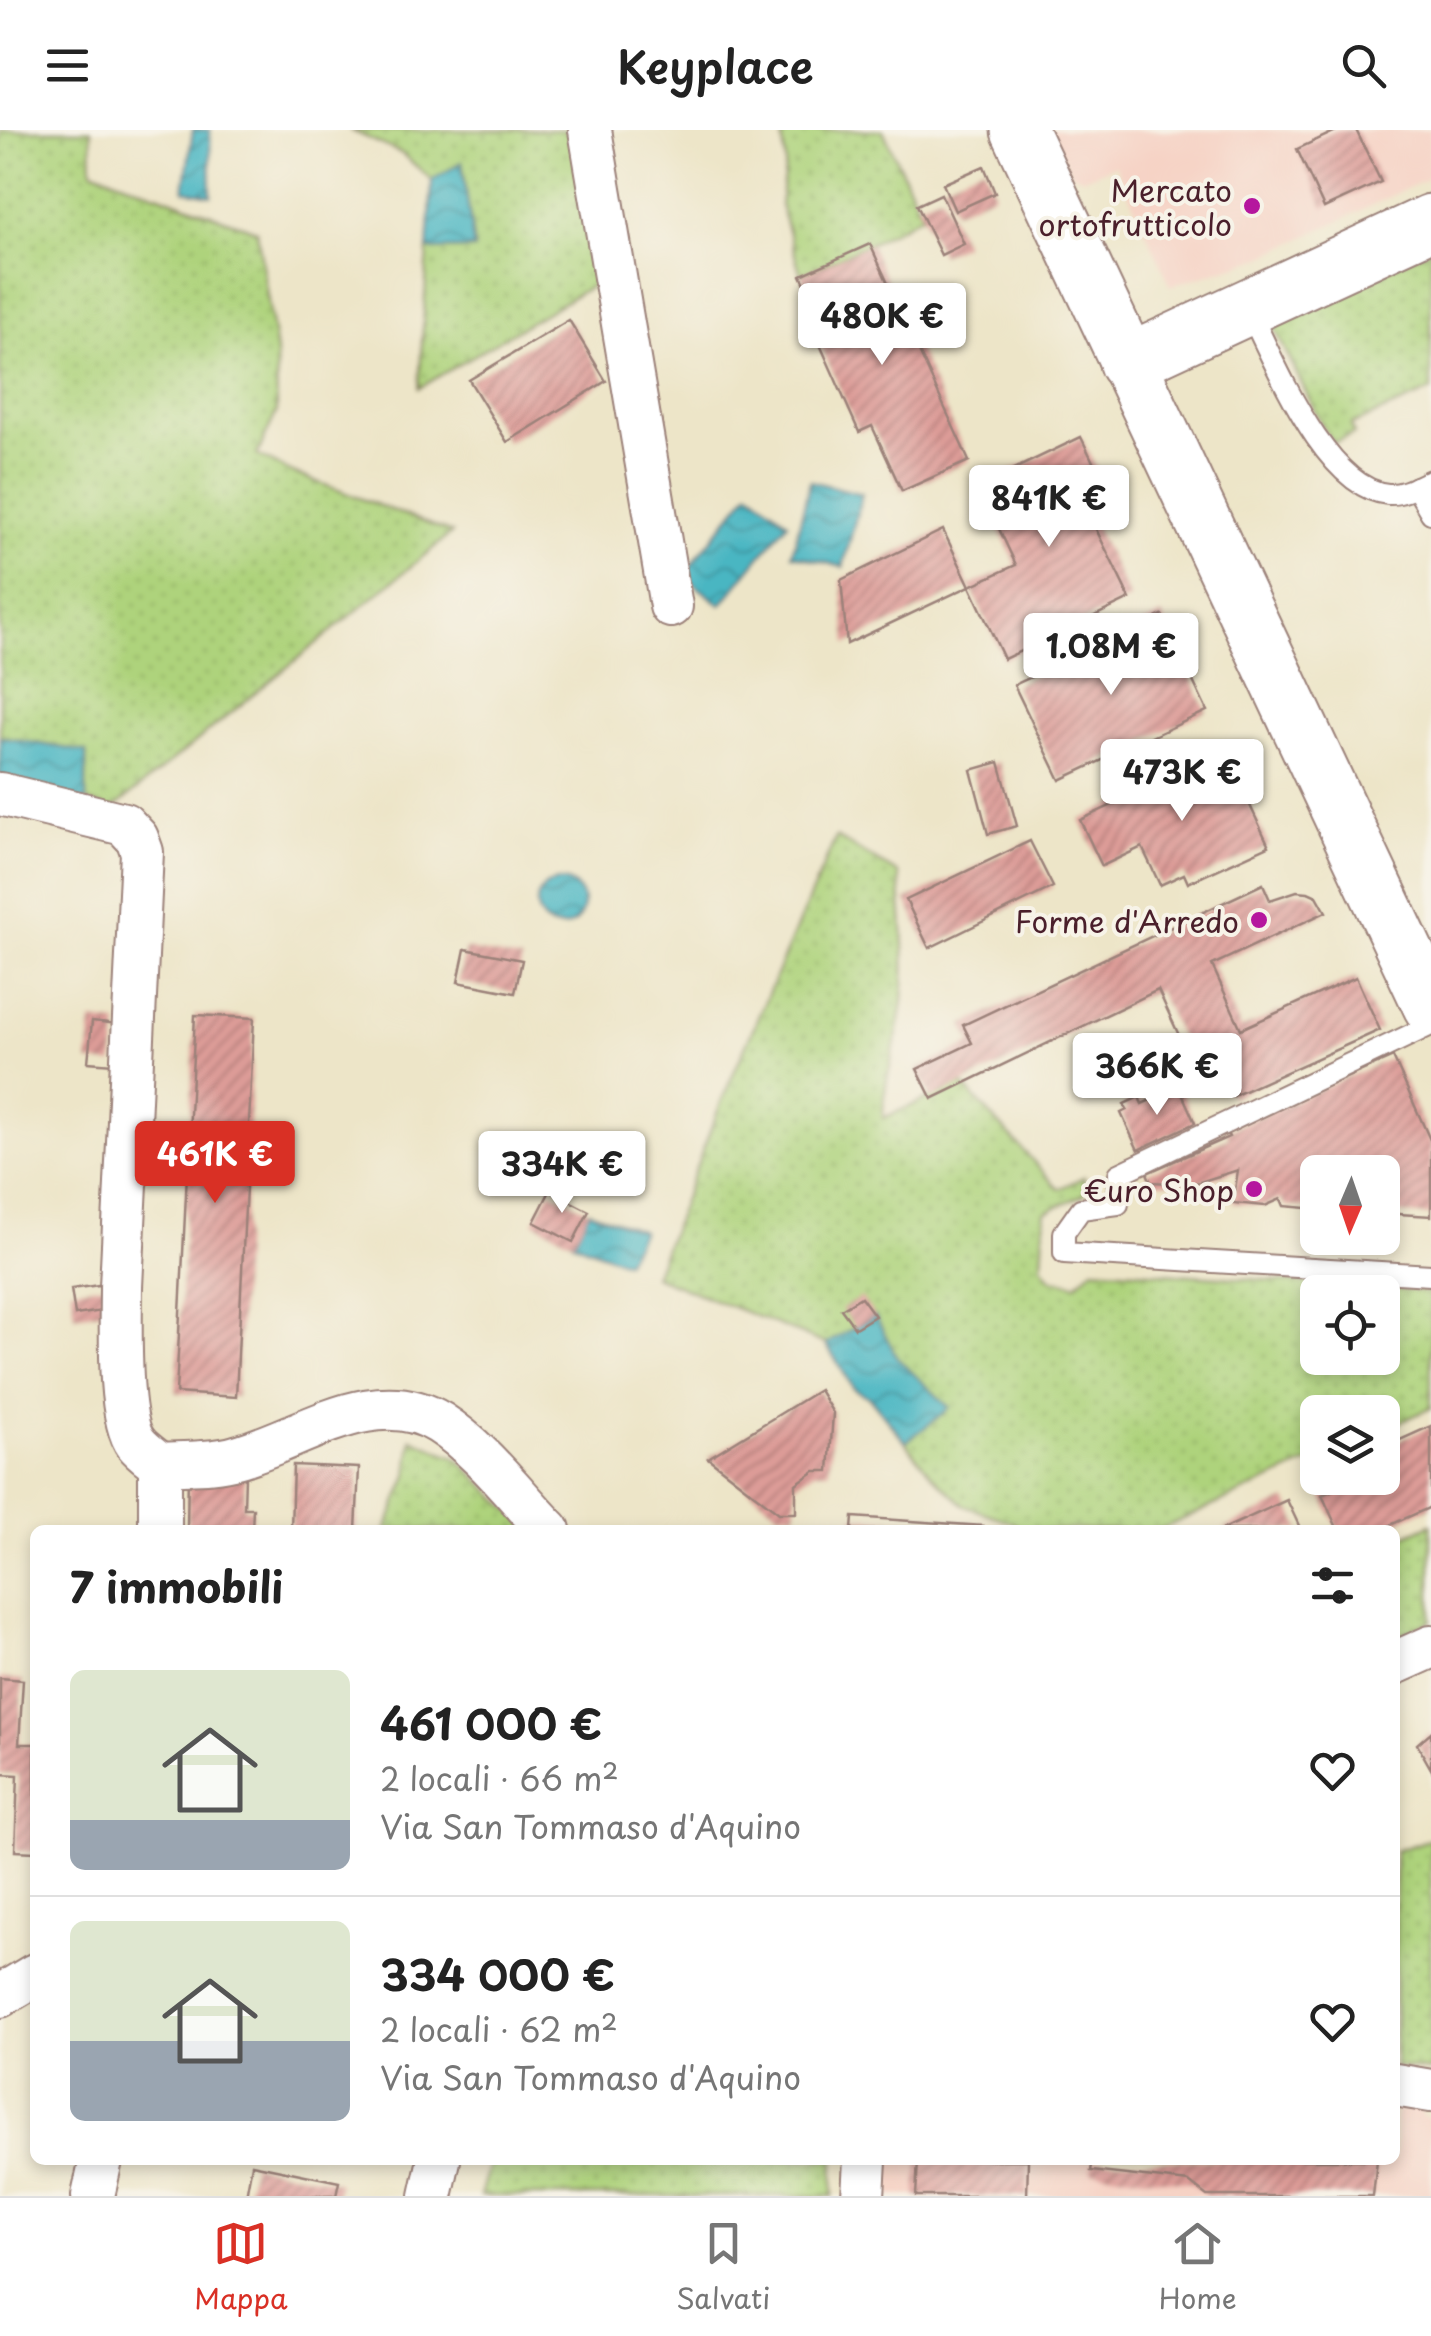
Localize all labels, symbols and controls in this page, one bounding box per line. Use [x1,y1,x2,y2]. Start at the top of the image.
text: Keyplace [617,31,814,99]
icon: menu [40,38,95,93]
icon: search [1336,38,1391,93]
place label: Mercato ortofrutticolo [1039,167,1232,246]
marker: Mercato ortofrutticolo [1241,195,1263,217]
pin: 480K € [801,283,963,368]
text: 480K € [820,291,944,339]
pin: 841K € [968,465,1130,550]
text: 841K € [991,473,1107,521]
pin: 1.08M € [1019,613,1203,698]
text: 1.08M € [1045,621,1177,669]
pin: 473K € [1101,739,1263,824]
text: 473K € [1123,747,1241,795]
place label: Forme d'Arredo [1015,898,1239,943]
marker: Forme d'Arredo [1248,909,1270,931]
pin: 366K € [1076,1033,1238,1118]
text: 366K € [1095,1041,1219,1089]
pin: 461K € [134,1121,296,1206]
text: 461K € [157,1129,273,1177]
pin: 334K € [481,1131,643,1216]
text: 334K € [500,1139,624,1187]
north arrow [1300,1155,1400,1255]
map controls [1300,1155,1400,1495]
place label: €uro Shop [1083,1167,1234,1212]
marker: €uro Shop [1243,1178,1265,1200]
button: locate [1300,1275,1400,1375]
button: layers [1300,1395,1400,1495]
text: 7 immobili [70,1554,283,1617]
icon: filters [1305,1558,1360,1613]
text: 461 000 € [380,1691,602,1754]
icon: home [150,1710,270,1830]
icon: heart [1305,1743,1360,1798]
text: 2 locali · 66 m² [380,1754,619,1802]
text: Via San Tommaso d'Aquino [380,1802,801,1850]
text: 334 000 € [380,1942,615,2005]
icon: home [150,1961,270,2081]
icon: heart [1305,1994,1360,2049]
text: 2 locali · 62 m² [380,2005,618,2053]
text: Via San Tommaso d'Aquino [380,2053,801,2101]
tab: Mappa [194,2216,288,2319]
tab: Salvati [676,2216,770,2319]
tab: Home [1159,2216,1237,2319]

